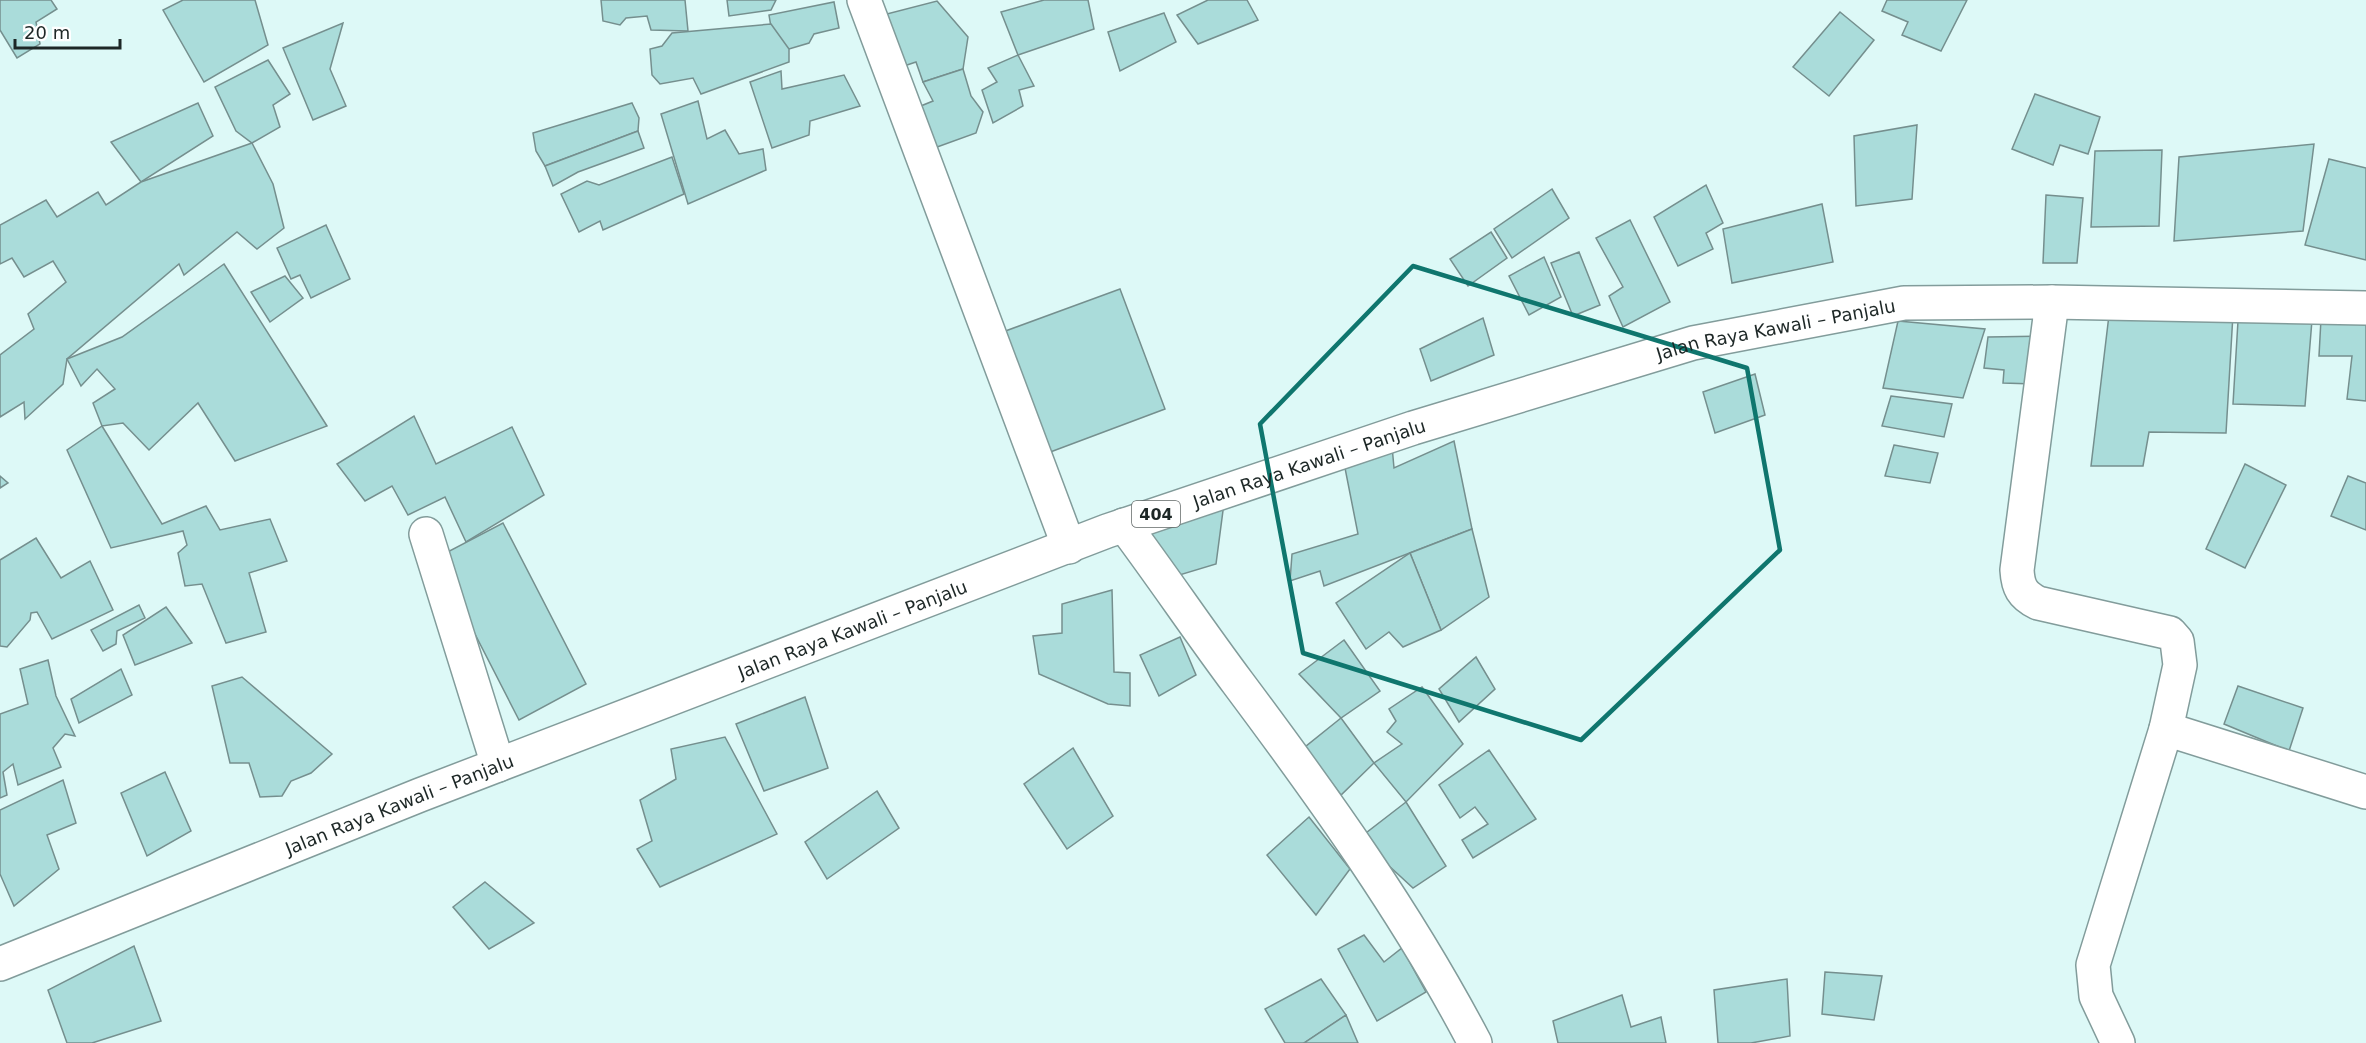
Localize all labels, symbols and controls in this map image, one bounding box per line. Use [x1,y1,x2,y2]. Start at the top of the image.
scale bar [15,12,120,50]
text: 20 m [24,22,70,43]
street label: Jalan Raya Kawali – Panjalu [1652,294,1897,364]
street label: Jalan Raya Kawali – Panjalu [1189,414,1428,512]
road number: 404 [1132,501,1180,527]
street label: Jalan Raya Kawali – Panjalu [734,575,970,683]
street label: Jalan Raya Kawali – Panjalu [281,750,516,859]

